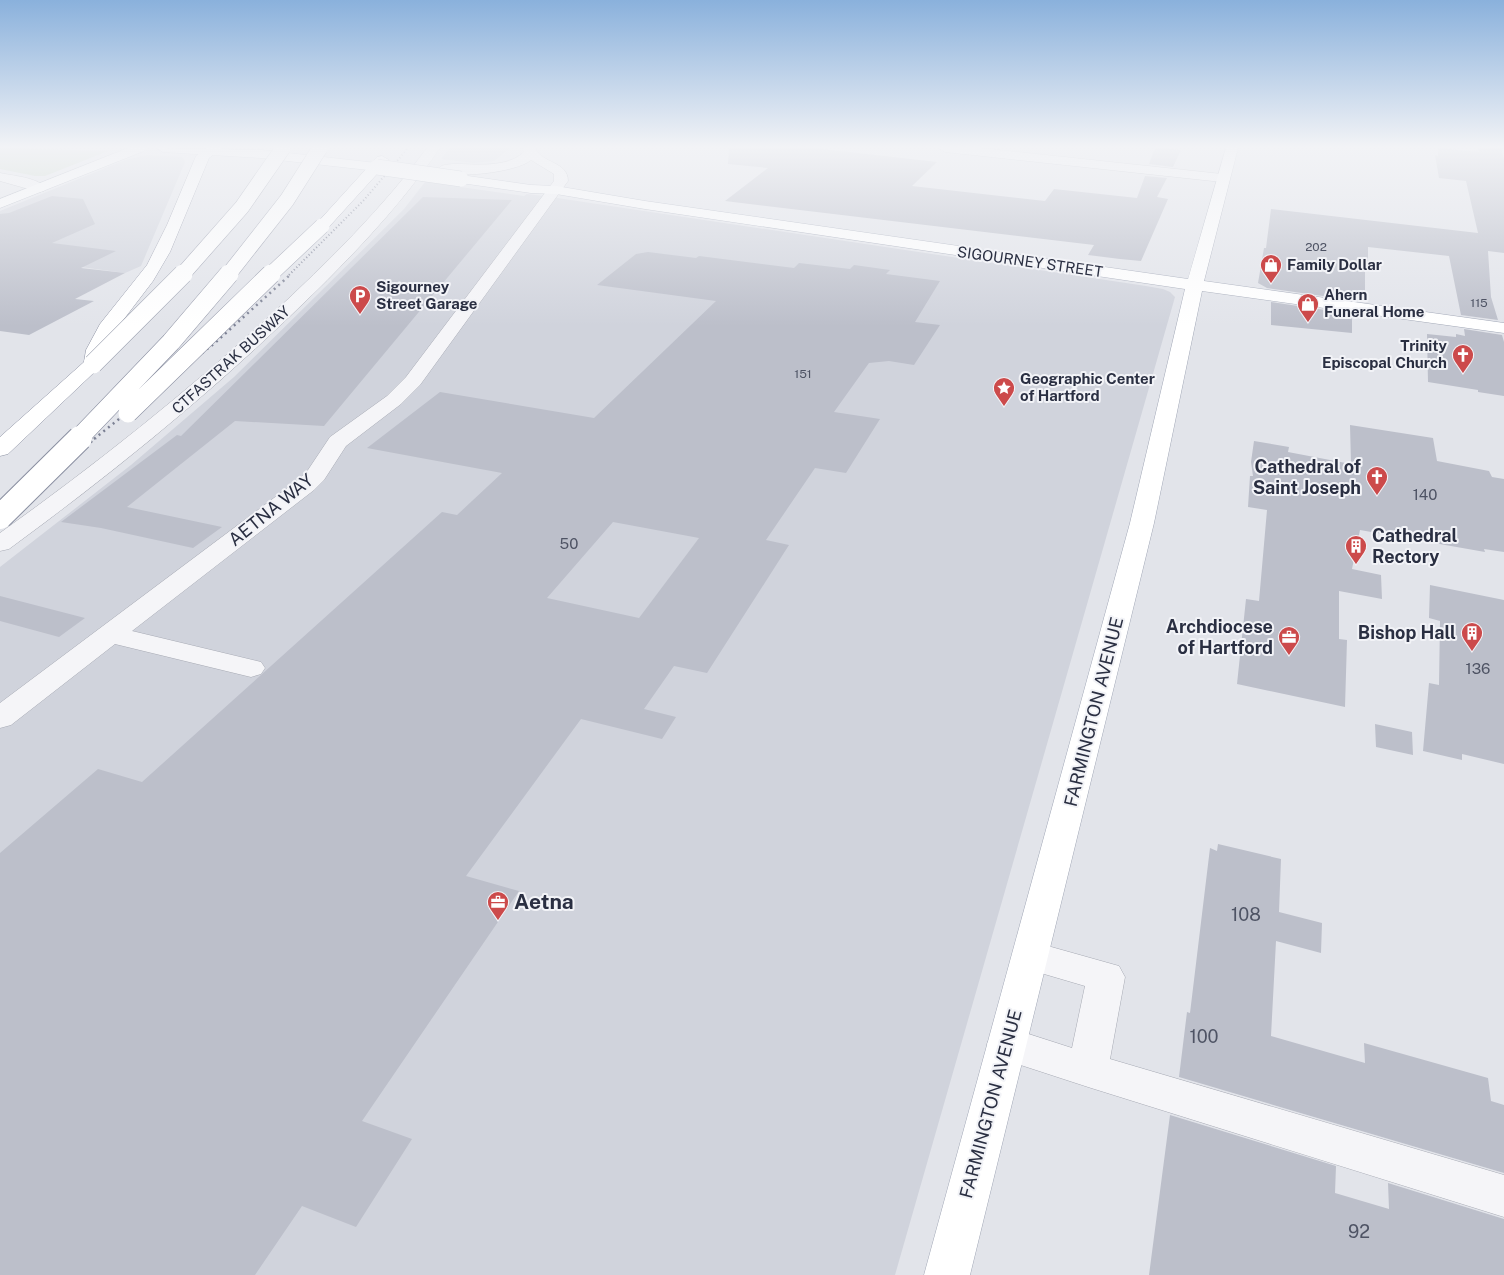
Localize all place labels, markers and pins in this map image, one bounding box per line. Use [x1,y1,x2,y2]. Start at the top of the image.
shop icon: Family Dollar [1259,253,1283,284]
place label: Family Dollar [1287,256,1382,273]
place label: Sigourney Street Garage [376,278,478,312]
parking icon: Sigourney Street Garage [348,284,372,315]
place label: Ahern Funeral Home [1324,286,1424,320]
shop icon: Ahern Funeral Home [1296,292,1320,323]
place label: Trinity Episcopal Church [1322,337,1448,371]
church icon: Trinity Episcopal Church [1451,343,1475,374]
place label: Geographic Center of Hartford [1020,370,1155,404]
place icon: Geographic Center of Hartford [992,376,1016,407]
place label: Cathedral of Saint Joseph [1253,456,1361,498]
church icon: Cathedral of Saint Joseph [1365,465,1389,496]
place label: Cathedral Rectory [1372,525,1458,567]
building icon: Cathedral Rectory [1344,534,1368,565]
place label: Archdiocese of Hartford [1166,616,1273,658]
building icon: Bishop Hall [1460,621,1484,652]
place label: Bishop Hall [1358,622,1456,643]
office icon: Archdiocese of Hartford [1277,625,1301,656]
place label: Aetna [514,889,574,914]
office icon: Aetna [486,890,510,921]

